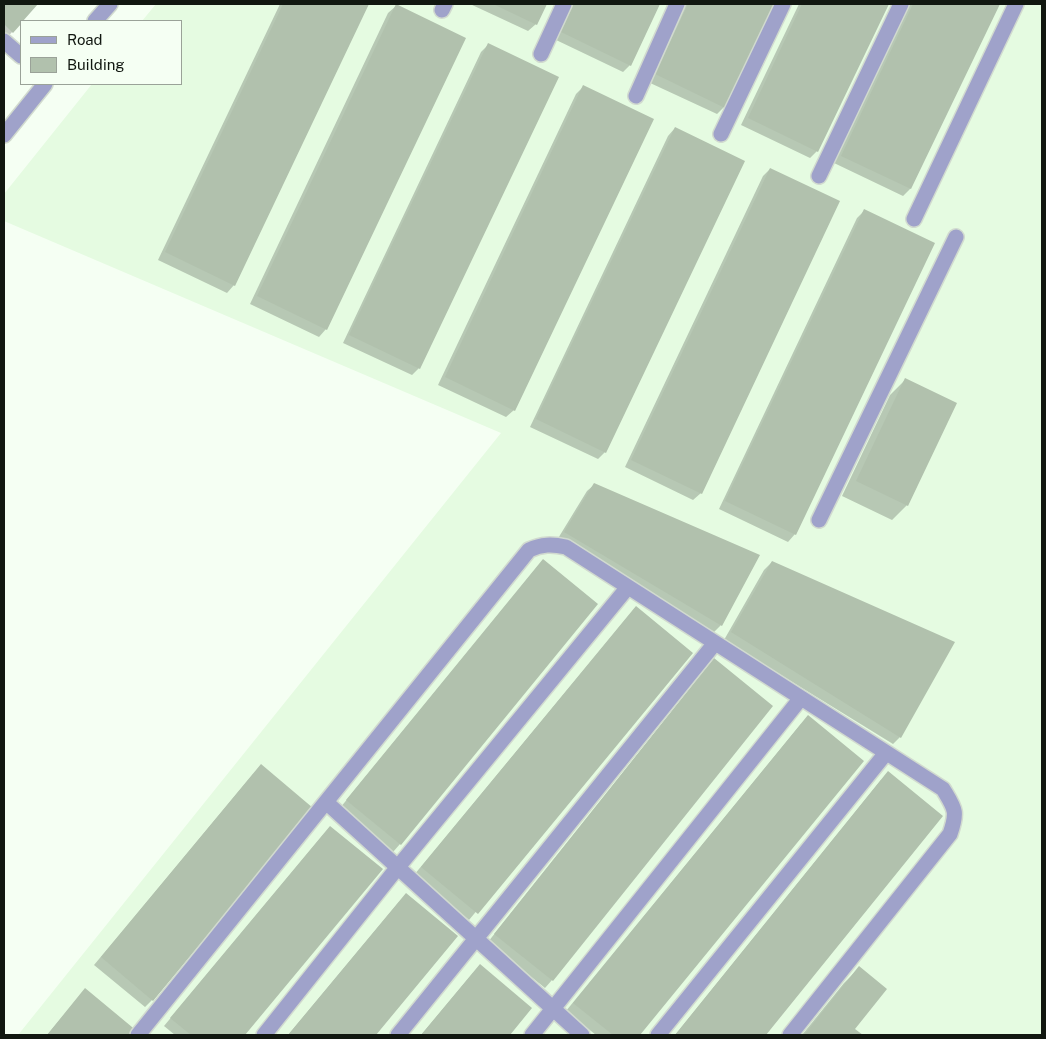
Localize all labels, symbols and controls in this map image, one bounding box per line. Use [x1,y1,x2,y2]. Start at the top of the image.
legend [20,20,182,85]
text: Road [67,31,103,48]
text: Building [67,56,125,73]

